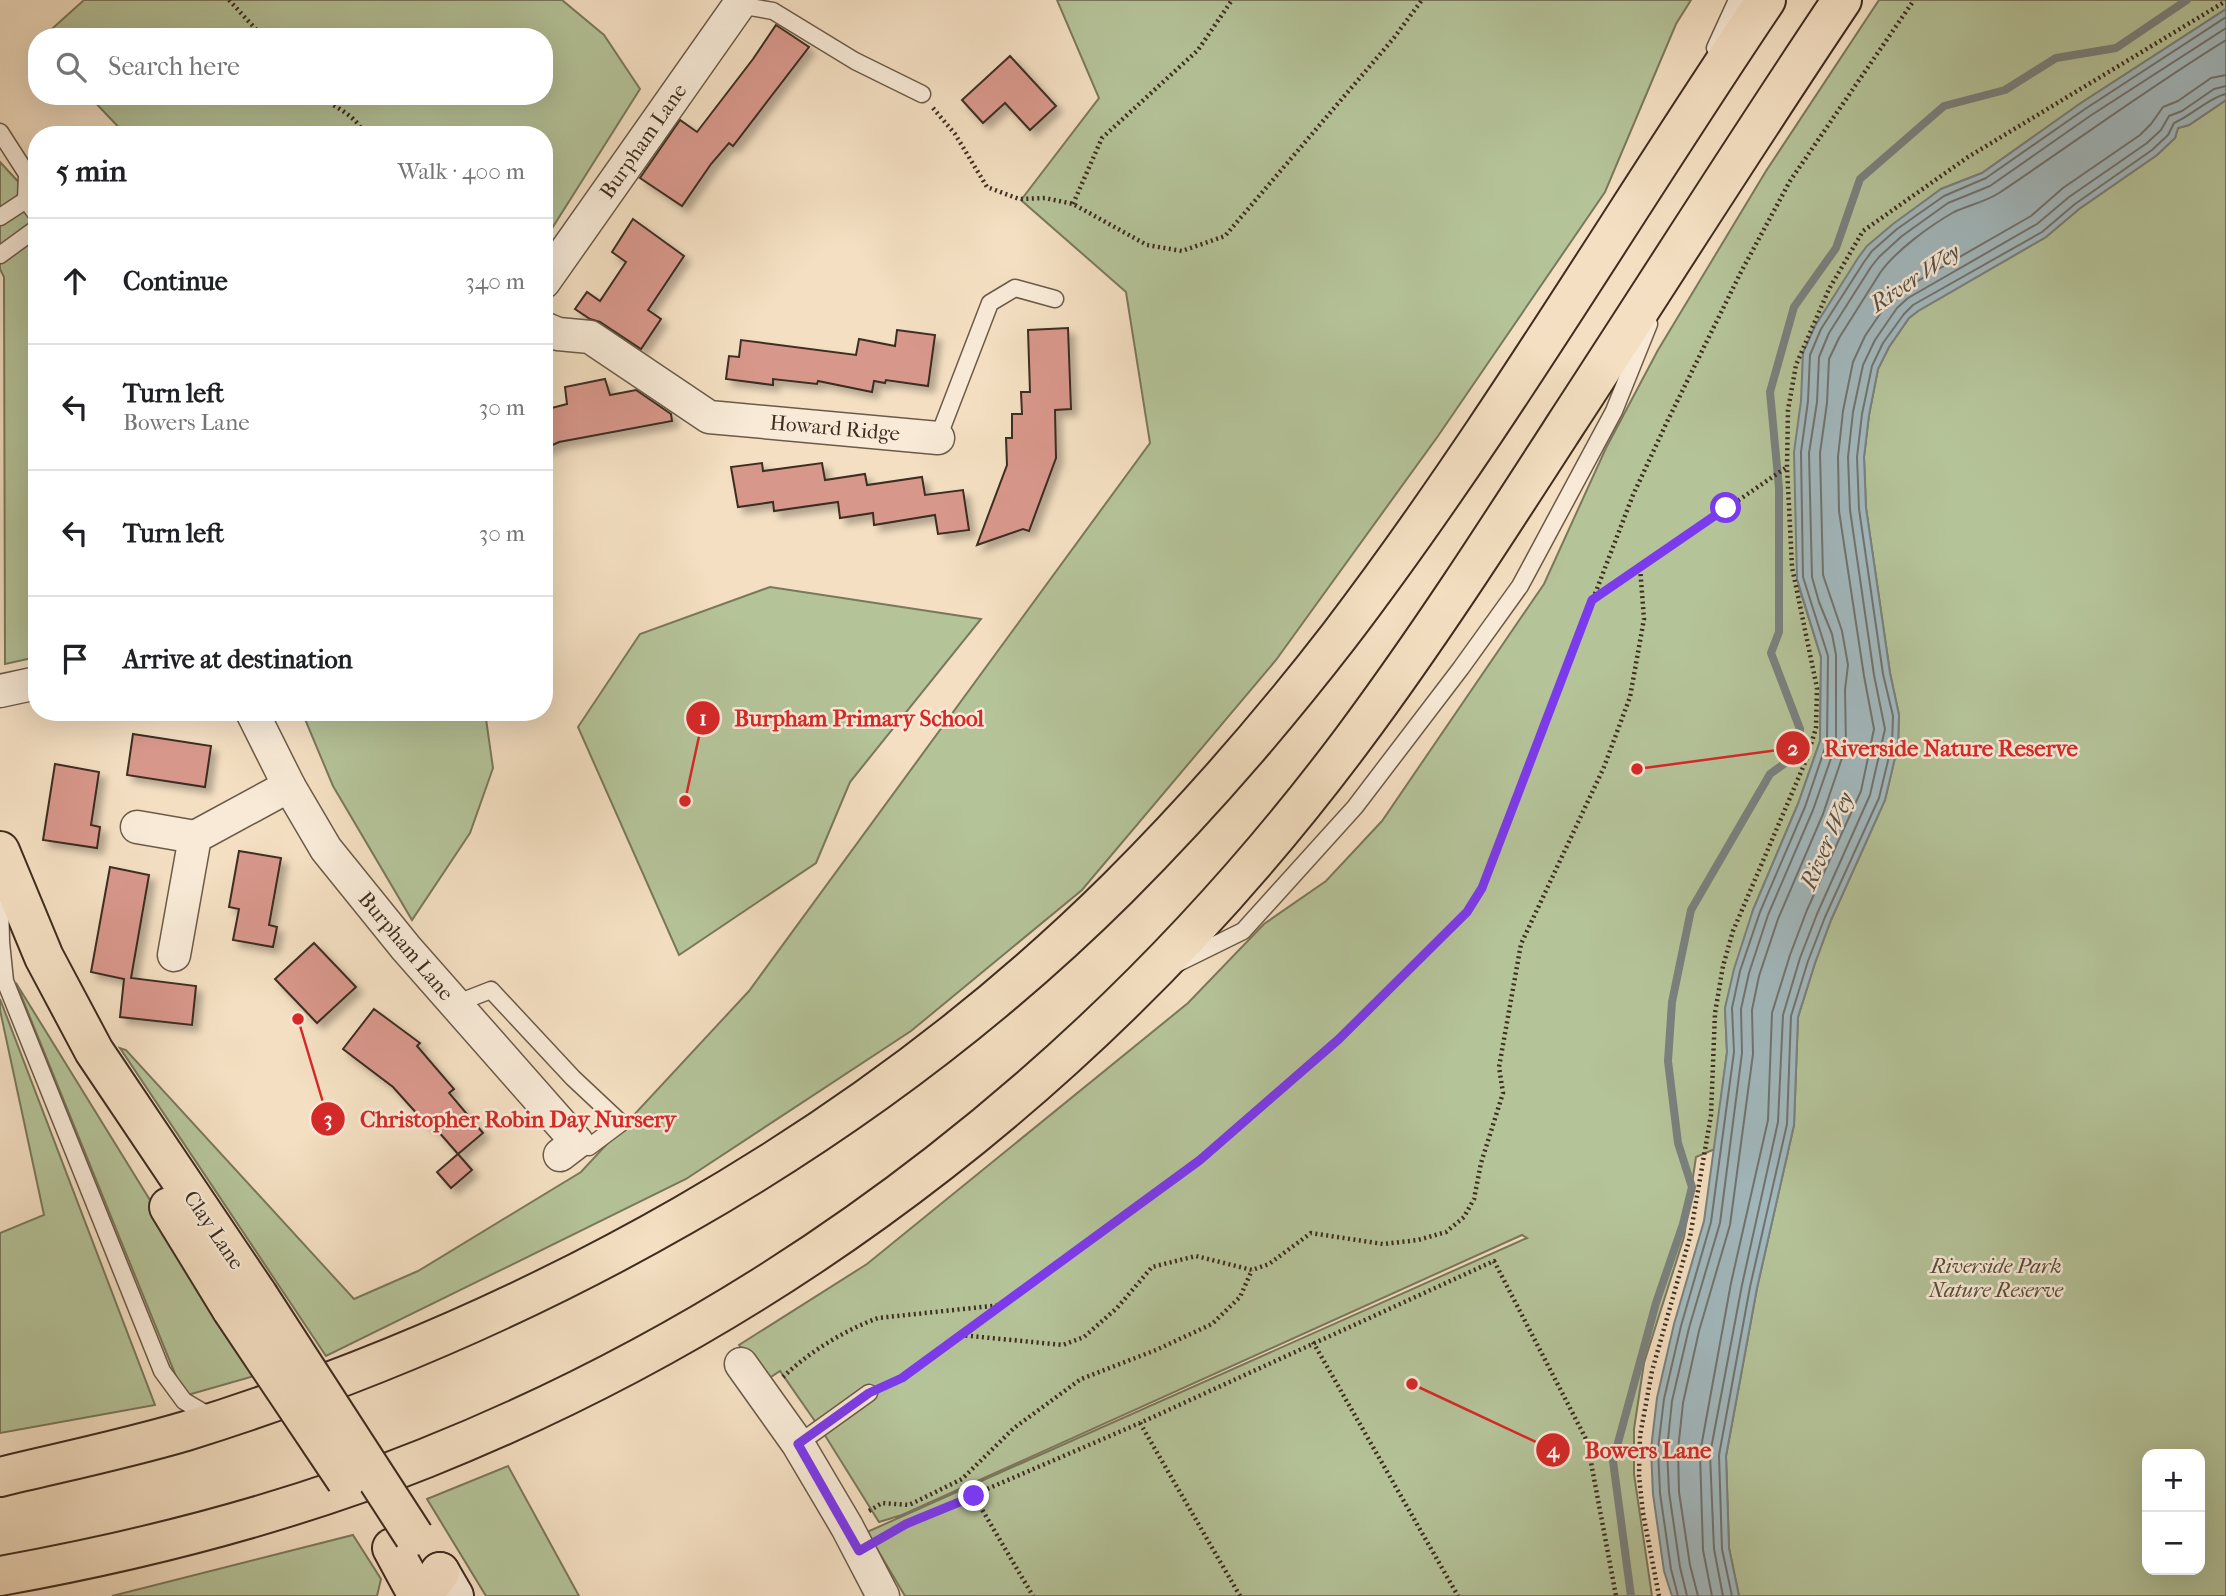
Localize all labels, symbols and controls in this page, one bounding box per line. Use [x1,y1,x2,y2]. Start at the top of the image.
search box [28,28,553,105]
icon: search [52,48,90,86]
text: Search here [108,51,240,82]
street label: Burpham Lane [595,79,691,203]
text: 5 min [56,154,127,189]
text: Walk · 400 m [398,158,525,185]
water label: River Wey [1863,238,1965,319]
icon: ahead [56,262,94,300]
text: Continue [123,266,228,297]
text: 340 m [465,268,525,295]
text: Turn left [123,378,224,409]
icon: left [56,388,94,426]
text: 30 m [479,394,525,421]
text: Bowers Lane [123,409,250,436]
street label: Howard Ridge [769,410,901,446]
route start [1710,492,1741,523]
icon: left [56,514,94,552]
text: Turn left [123,518,224,549]
text: 30 m [479,520,525,547]
icon: arrive [56,640,94,678]
text: Arrive at destination [123,644,353,675]
callout: Burpham Primary School [685,696,998,740]
text: Burpham Primary School [734,705,984,732]
text: 1 [699,706,707,730]
callout: Riverside Nature Reserve [1775,726,2092,770]
text: Riverside Nature Reserve [1824,735,2079,762]
text: 2 [1788,736,1799,760]
water label: River Wey [1794,788,1860,895]
street label: Burpham Lane [354,887,458,1005]
callout: Christopher Robin Day Nursery [311,1097,690,1141]
text: Christopher Robin Day Nursery [360,1106,678,1133]
text: 3 [324,1107,332,1131]
street label: Clay Lane [179,1186,249,1274]
park label: Riverside Park Nature Reserve [1928,1254,2064,1302]
callout: Bowers Lane [1535,1428,1725,1472]
text: Bowers Lane [1585,1437,1712,1464]
text: 4 [1546,1438,1561,1463]
map controls [2142,1449,2205,1575]
button: + [2142,1449,2205,1512]
route end [958,1480,989,1511]
button: − [2142,1512,2205,1575]

